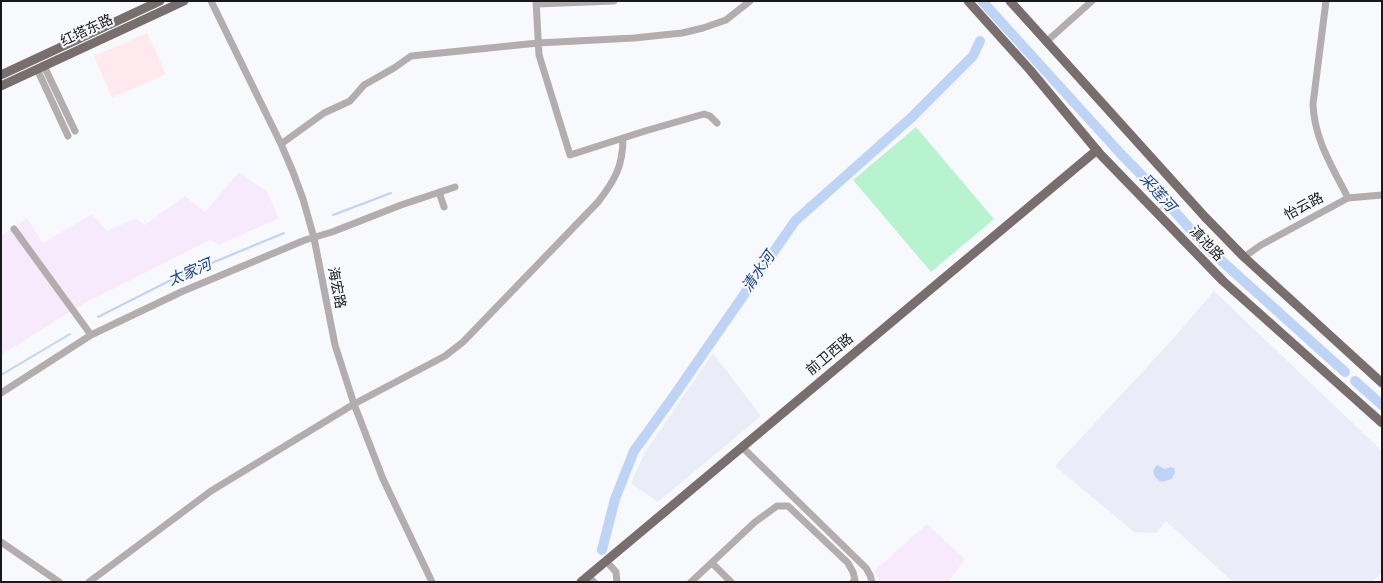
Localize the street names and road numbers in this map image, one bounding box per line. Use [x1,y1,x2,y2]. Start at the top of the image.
street label: 红塔东路 [58,12,116,50]
street label: 怡云路 [1282,190,1326,224]
street label: 滇池路 [1185,223,1227,265]
street label: 海宏路 [324,266,348,310]
street label: 前卫西路 [803,331,857,379]

